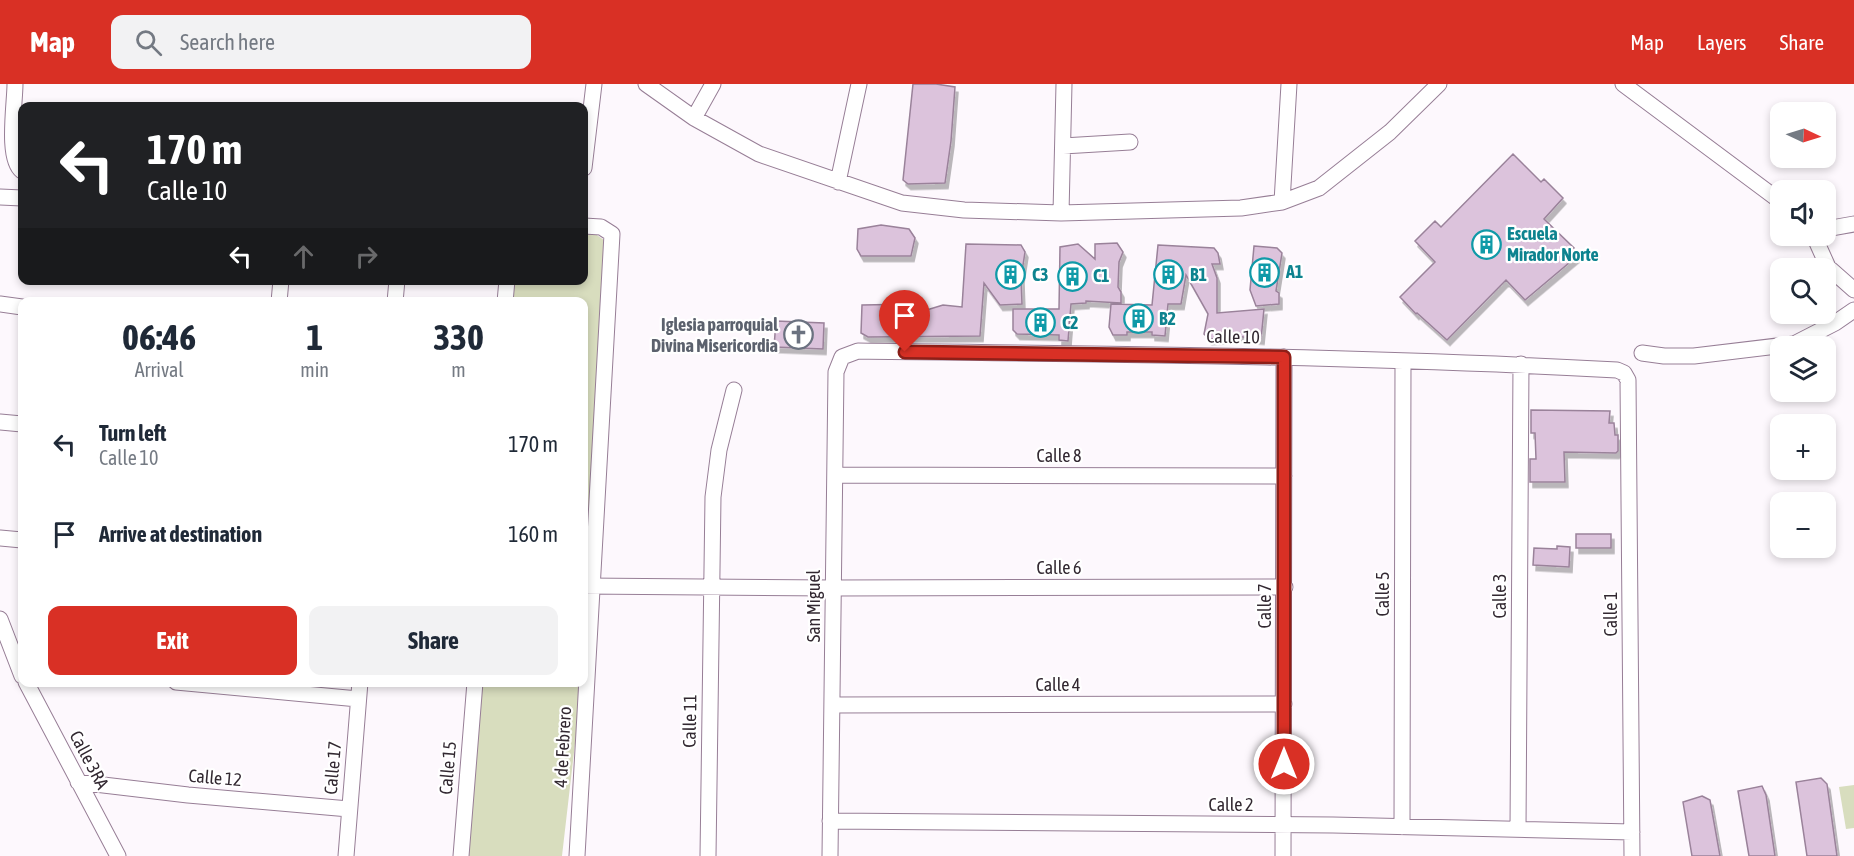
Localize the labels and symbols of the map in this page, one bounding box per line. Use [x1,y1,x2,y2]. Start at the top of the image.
north arrow [1770,102,1836,168]
place label: Escuela Mirador Norte [1507,223,1599,265]
building icon: Escuela Mirador Norte [1470,228,1502,260]
building icon: A1 [1249,256,1281,288]
building icon: C3 [995,259,1027,291]
building icon: B1 [1153,259,1185,291]
building icon: C1 [1056,260,1088,292]
place label: A1 [1285,261,1303,282]
place label: C3 [1032,264,1049,285]
place label: B1 [1190,264,1207,285]
place label: C1 [1093,265,1110,286]
pin [879,290,930,352]
building icon: B2 [1122,303,1154,335]
building icon: C2 [1025,307,1057,339]
place label: B2 [1159,308,1176,329]
place label: C2 [1062,312,1079,333]
place label: Iglesia parroquial Divina Misericordia [651,314,778,356]
church icon: Iglesia parroquial Divina Misericordia [783,319,815,351]
street label: Calle 10 [1206,326,1260,347]
street label: Calle 8 [1037,445,1081,466]
street label: Calle 6 [1037,557,1081,578]
street label: San Miguel [803,569,824,642]
street label: Calle 5 [1372,572,1393,616]
street label: Calle 3 [1489,574,1510,618]
street label: Calle 7 [1254,584,1275,628]
street label: Calle 1 [1600,592,1621,636]
street label: Calle 4 [1036,674,1080,695]
street label: Calle 11 [679,694,700,748]
street label: 4 de Febrero [550,706,575,788]
street label: Calle 3RA [65,727,114,793]
position arrow [1252,732,1316,796]
street label: Calle 17 [320,740,345,795]
street label: Calle 15 [435,740,460,795]
street label: Calle 12 [188,765,243,790]
street label: Calle 2 [1209,794,1253,815]

